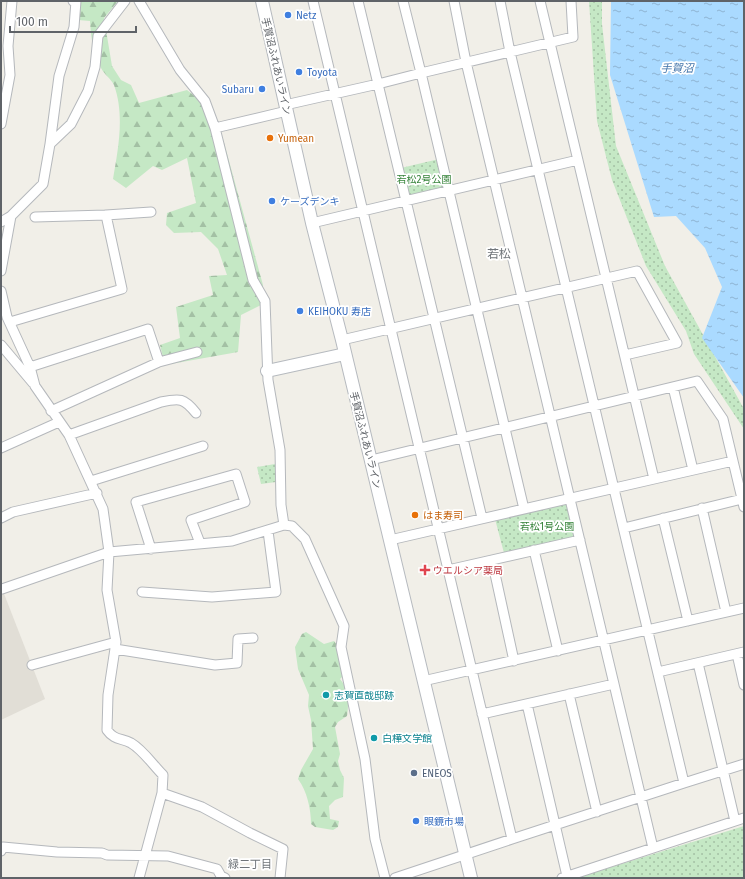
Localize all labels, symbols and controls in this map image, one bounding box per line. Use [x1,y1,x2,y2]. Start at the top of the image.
scale bar [10,8,136,34]
marker: Netz [283,10,293,20]
place label: Netz [296,10,317,22]
text: 100 m [16,15,48,29]
street label: 手賀沼ふれあいライン [259,16,293,116]
water label: 手賀沼 [661,62,695,75]
marker: Toyota [294,67,304,77]
place label: Toyota [307,67,337,79]
place label: Subaru [222,84,254,96]
marker: Subaru [257,84,267,94]
marker: Yumean [265,133,275,143]
place label: Yumean [278,133,314,145]
park label: 若松2号公園 [397,174,451,186]
marker: ケーズデンキ [267,196,277,206]
place label: ケーズデンキ [280,196,340,208]
district label: 若松 [487,247,511,261]
marker: KEIHOKU 寿店 [295,306,305,316]
place label: KEIHOKU 寿店 [308,306,371,318]
street label: 手賀沼ふれあいライン [347,390,383,490]
marker: はま寿司 [410,510,420,520]
place label: はま寿司 [423,510,463,522]
park label: 若松1号公園 [520,521,574,533]
marker: ウエルシア薬局 [420,565,430,575]
place label: ウエルシア薬局 [433,565,503,577]
marker: 志賀直哉邸跡 [321,690,331,700]
place label: 志賀直哉邸跡 [334,690,394,702]
marker: 白樺文学館 [369,733,379,743]
place label: 白樺文学館 [382,733,432,745]
marker: ENEOS [409,768,419,778]
place label: ENEOS [422,768,452,780]
marker: 眼鏡市場 [411,816,421,826]
place label: 眼鏡市場 [424,816,464,828]
district label: 緑二丁目 [228,858,272,871]

